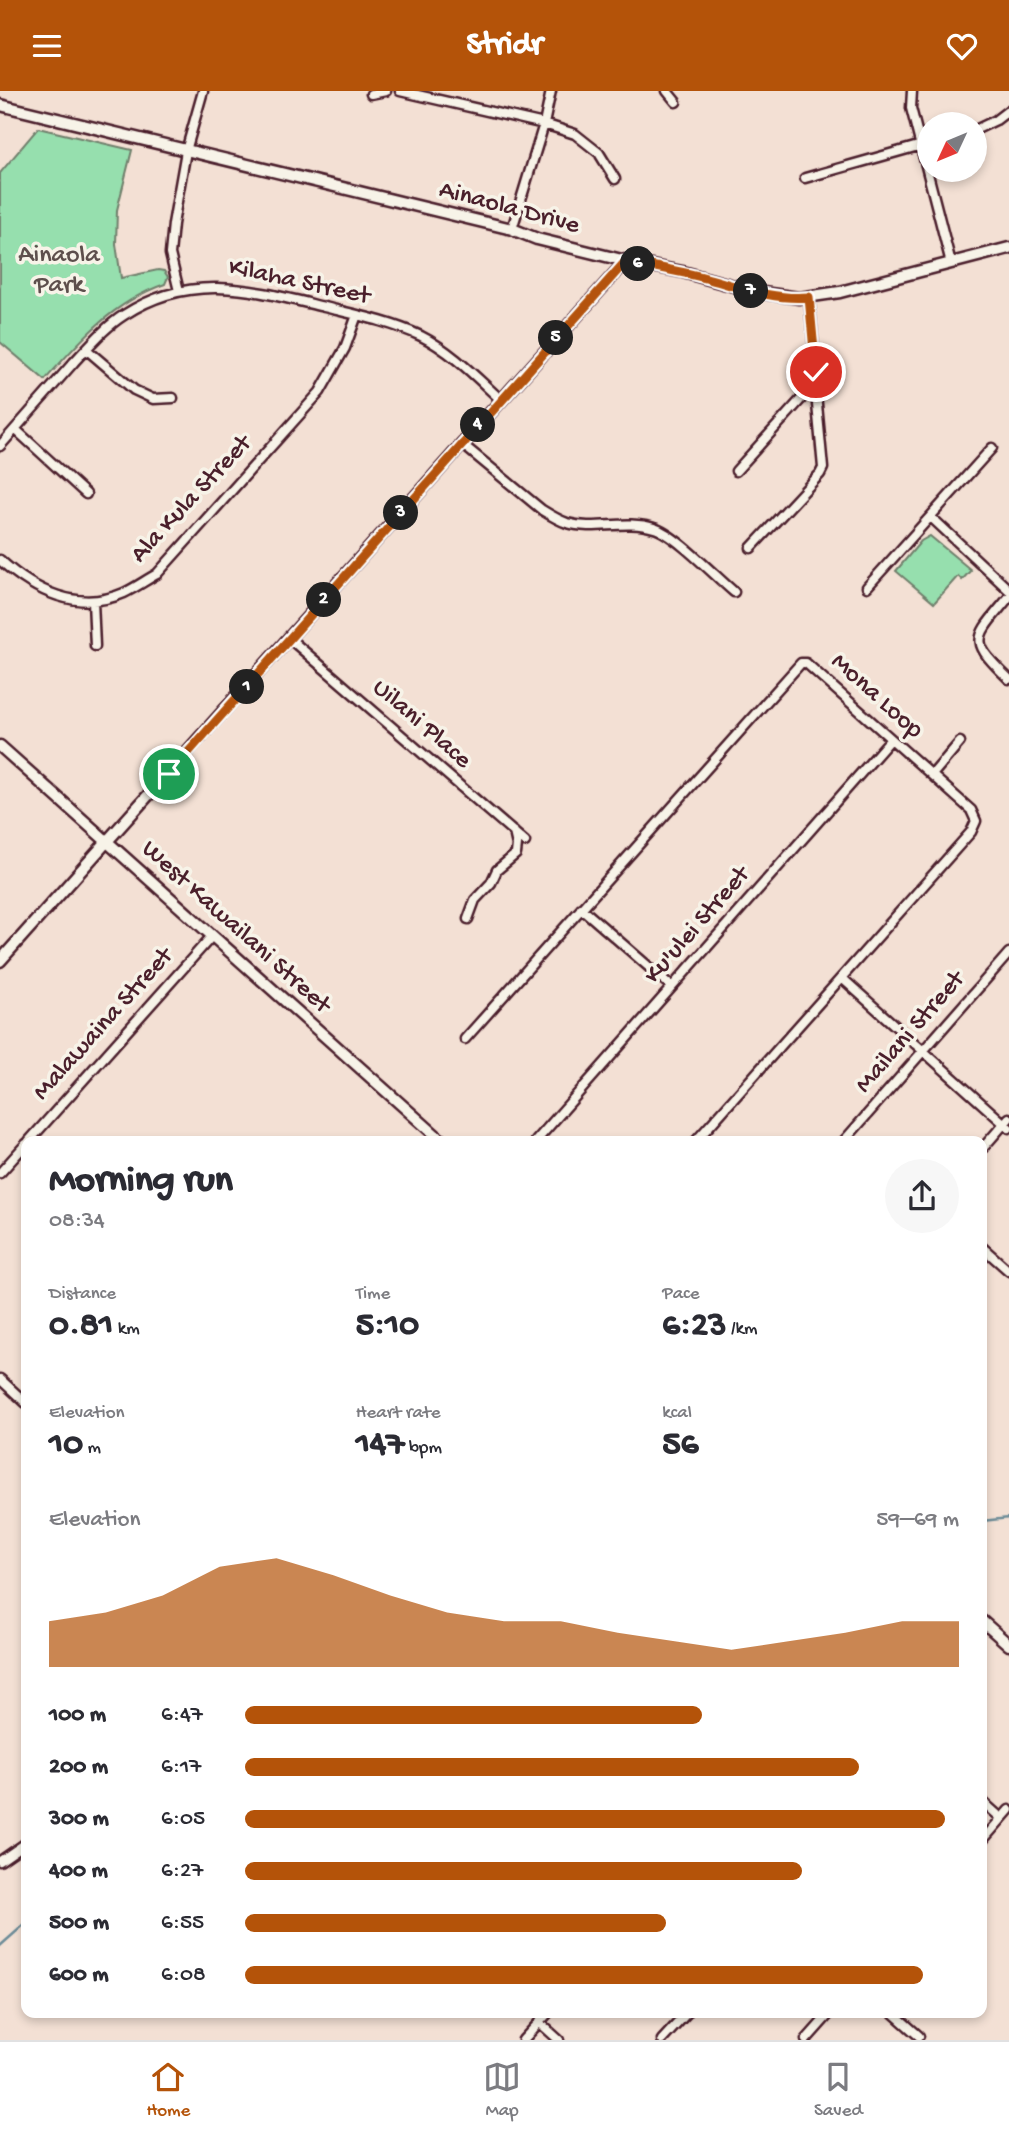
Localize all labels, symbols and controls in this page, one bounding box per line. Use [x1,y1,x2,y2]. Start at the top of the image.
icon: menu [28,27,66,65]
text: Stridr [466,27,543,65]
icon: heart [943,27,981,65]
north arrow [917,112,987,182]
map controls [917,112,987,182]
street label: Ainaola Drive [435,175,583,243]
park label: Ainaola Park [18,241,101,302]
pin: 6 [620,247,656,281]
text: 6 [633,252,642,275]
street label: Kilaha Street [225,253,375,314]
pin: 7 [734,273,768,309]
text: 7 [746,279,755,302]
pin: 5 [538,321,574,355]
text: 5 [551,326,561,349]
pin [786,342,846,402]
icon: check [797,353,835,391]
pin: 4 [461,407,496,443]
text: 4 [473,413,482,436]
street label: Ala Kula Street [125,428,261,570]
pin: 3 [384,495,418,531]
text: 3 [396,501,405,524]
pin: 2 [306,582,342,617]
text: 2 [319,588,328,611]
street label: Mona Loop [823,647,929,747]
pin: 1 [230,669,264,705]
street label: Uilani Place [365,673,478,777]
text: 1 [243,675,250,698]
pin [139,744,199,804]
icon: arrive [150,755,188,793]
street label: West Kawailani Street [134,835,338,1023]
street label: Ku'ulei Street [639,859,759,991]
street label: Malawaina Street [27,940,182,1108]
street label: Mailani Street [850,964,974,1100]
button: share [885,1159,959,1233]
text: Morning run [49,1160,233,1204]
text: 08:34 [49,1208,105,1235]
text: Distance [49,1283,116,1306]
text: Time [356,1283,390,1306]
text: Pace [662,1283,700,1306]
text: 0.81 [49,1306,113,1347]
text: 5:10 [356,1306,419,1347]
text: 6:23 [662,1306,726,1347]
text: km [113,1318,140,1341]
text: /km [726,1318,757,1341]
text: Elevation [49,1402,125,1425]
text: Heart rate [356,1402,441,1425]
text: kcal [662,1402,692,1425]
text: 10 [49,1425,83,1466]
text: 147 [356,1425,405,1466]
text: 56 [662,1425,698,1466]
text: m [83,1437,101,1460]
text: bpm [405,1437,442,1460]
text: Elevation [49,1507,140,1534]
text: 59–69 m [876,1507,959,1534]
text: 100 m [49,1702,106,1729]
text: 6:47 [161,1702,203,1729]
text: 200 m [49,1754,108,1781]
text: 6:17 [161,1754,201,1781]
text: 300 m [49,1806,109,1833]
text: 6:05 [161,1806,205,1833]
text: 400 m [49,1858,108,1885]
text: 6:27 [161,1858,203,1885]
text: 500 m [49,1910,109,1937]
text: 6:55 [161,1910,204,1937]
text: 600 m [49,1962,109,1989]
text: 6:08 [161,1962,206,1989]
tab: Home [146,2058,190,2123]
tab: Map [483,2058,521,2123]
tab: Saved [814,2058,863,2123]

